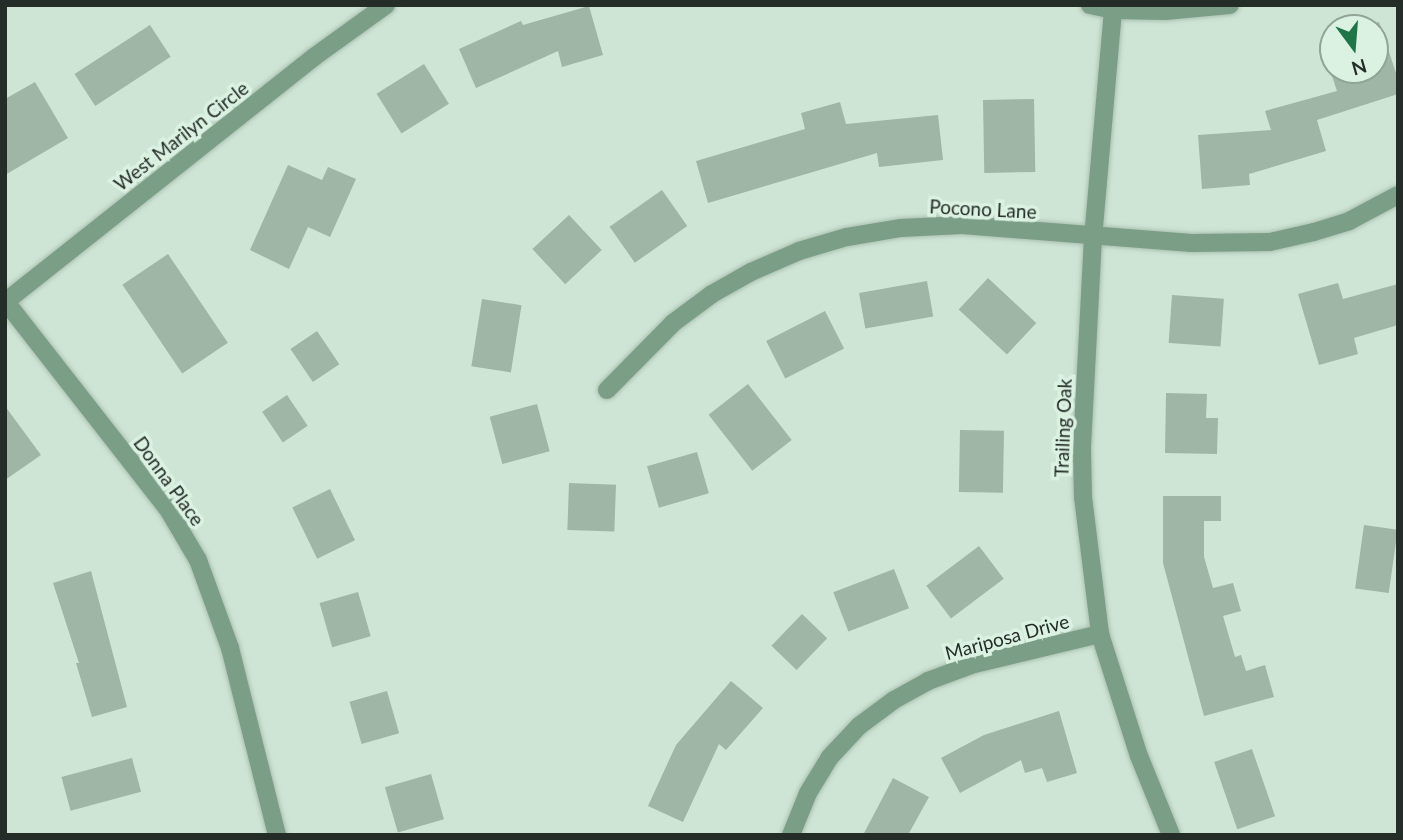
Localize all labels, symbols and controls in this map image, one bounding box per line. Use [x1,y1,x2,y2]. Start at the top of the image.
north arrow [1319,14,1389,84]
text: N [1349,55,1370,81]
street label: West Marilyn Circle [109,77,253,195]
street label: Pocono Lane [929,195,1037,223]
street label: Trailing Oak [1050,378,1076,478]
street label: Donna Place [129,432,209,530]
street label: Mariposa Drive [942,609,1072,665]

